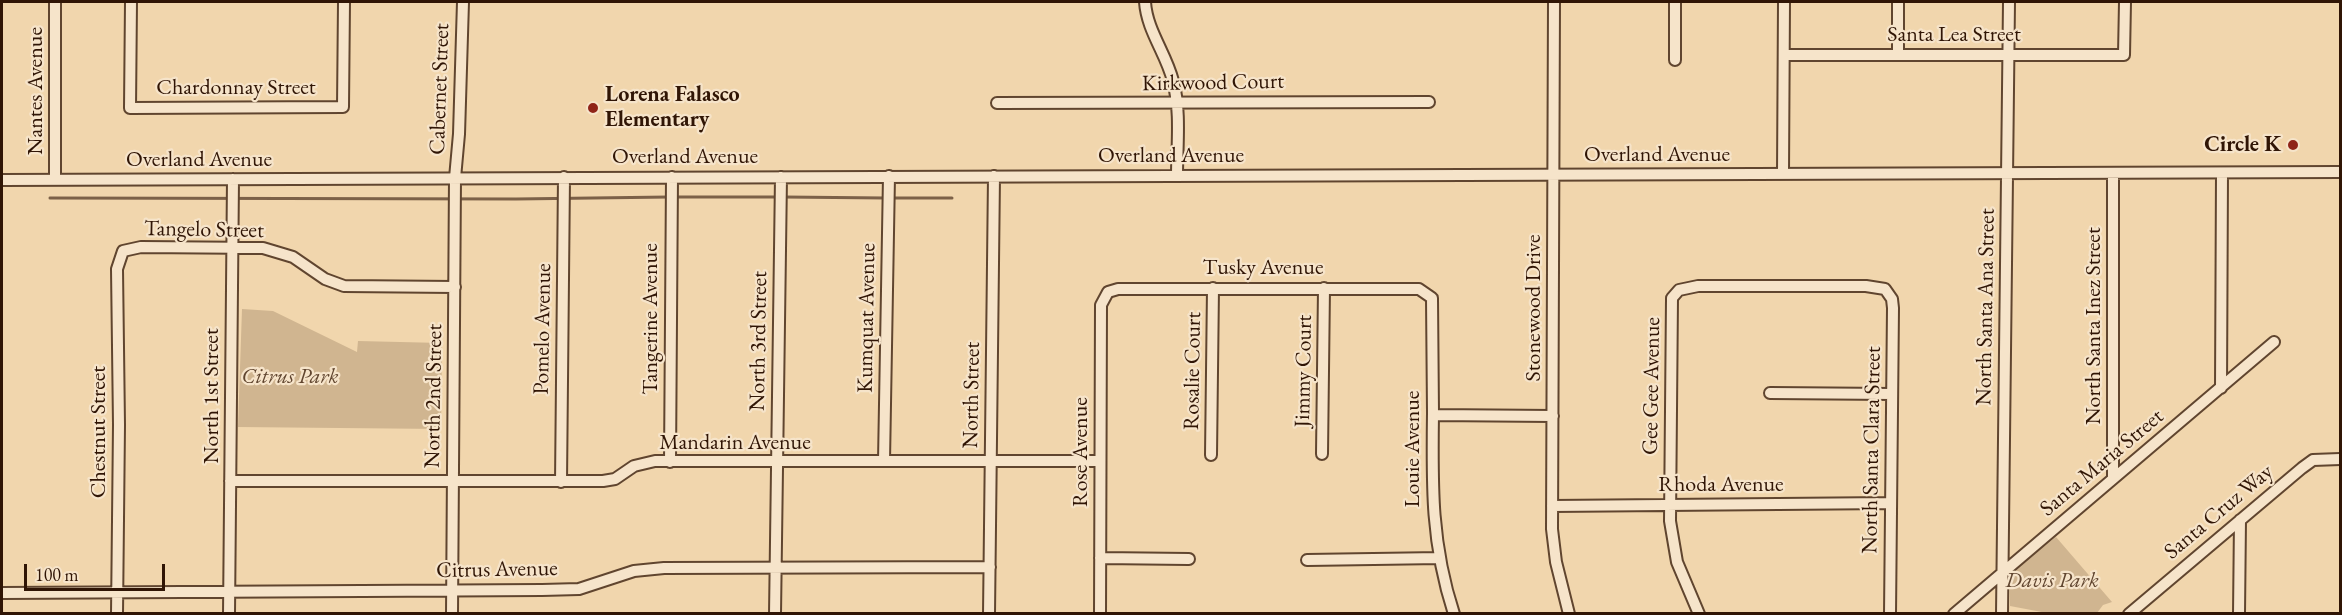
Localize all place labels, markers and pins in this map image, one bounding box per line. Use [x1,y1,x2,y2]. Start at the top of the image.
place label: Lorena Falasco Elementary [605,82,740,134]
marker: Lorena Falasco Elementary [586,101,600,115]
place label: Circle K [2204,132,2281,158]
marker: Circle K [2286,138,2300,152]

